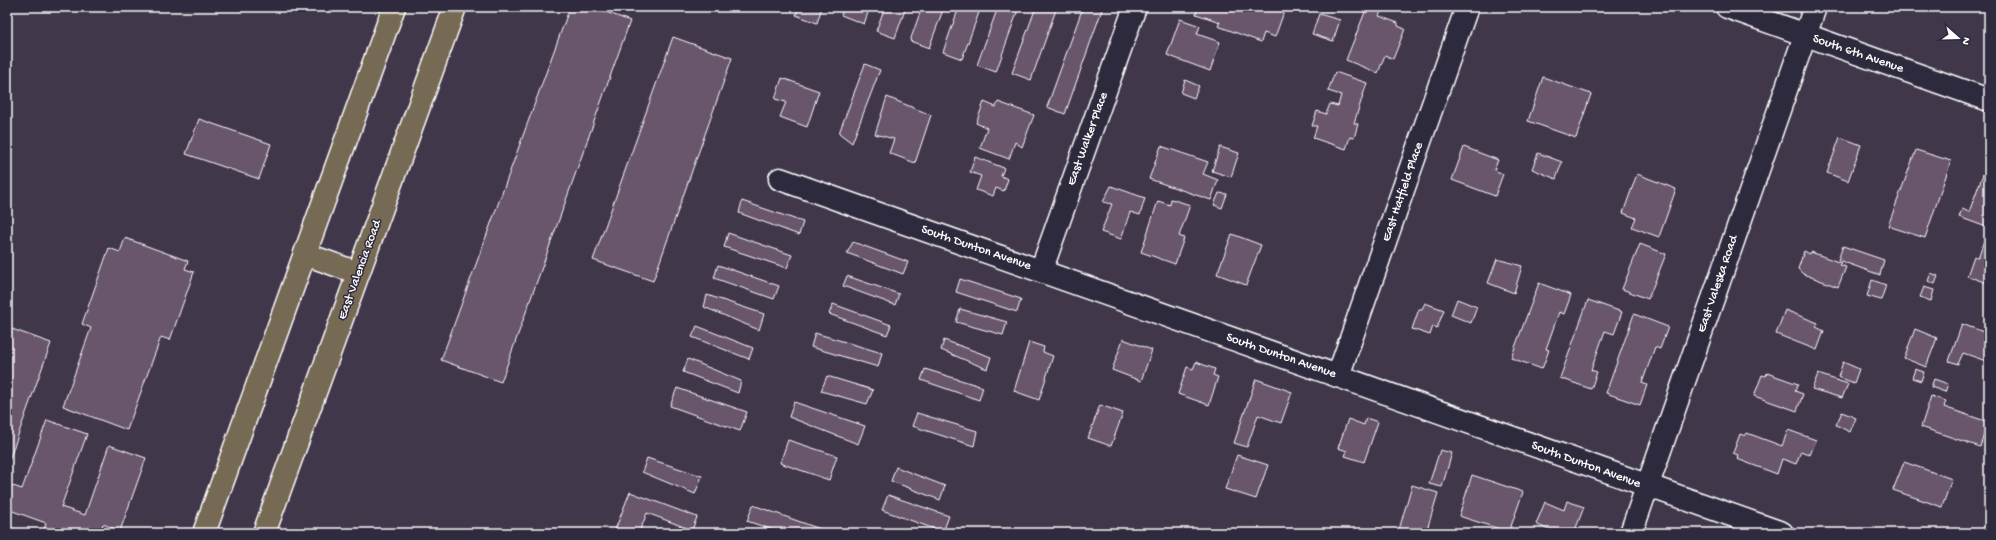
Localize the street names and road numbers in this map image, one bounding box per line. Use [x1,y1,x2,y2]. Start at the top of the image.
street label: South 6th Avenue [1810,31,1906,77]
street label: East Walker Place [1064,90,1112,188]
street label: East Hatfield Place [1379,140,1427,244]
street label: East Valencia Road [335,217,385,322]
street label: South Dunton Avenue [919,222,1033,274]
street label: East Valeska Road [1694,232,1742,335]
street label: South Dunton Avenue [1224,330,1338,382]
street label: South Dunton Avenue [1529,438,1643,492]

